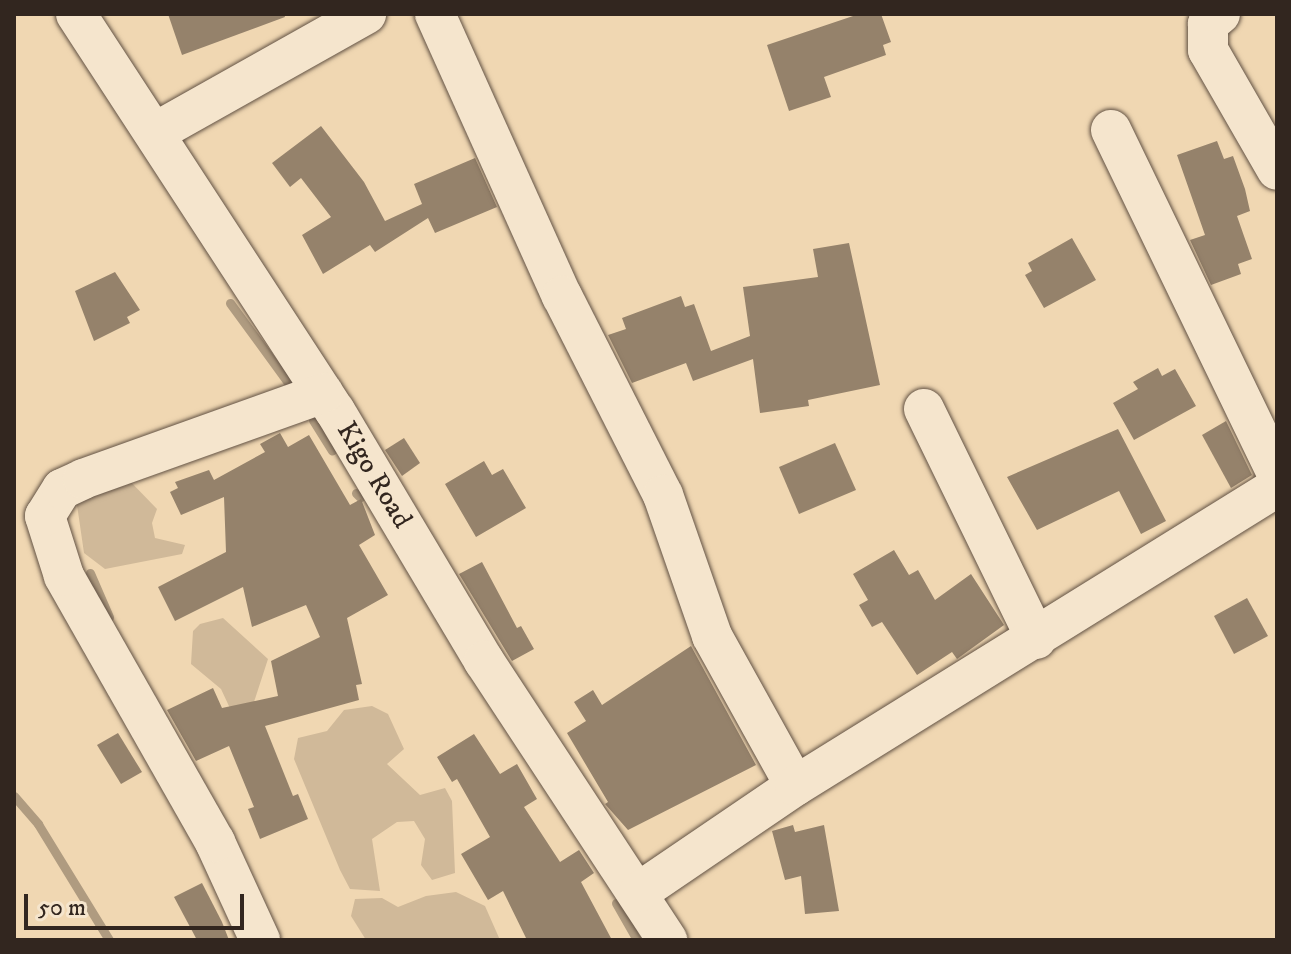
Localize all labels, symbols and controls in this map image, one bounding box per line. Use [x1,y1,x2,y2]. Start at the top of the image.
street label: Kigo Road [329,416,419,534]
scale bar [28,878,248,928]
text: 50 m [38,893,86,923]

